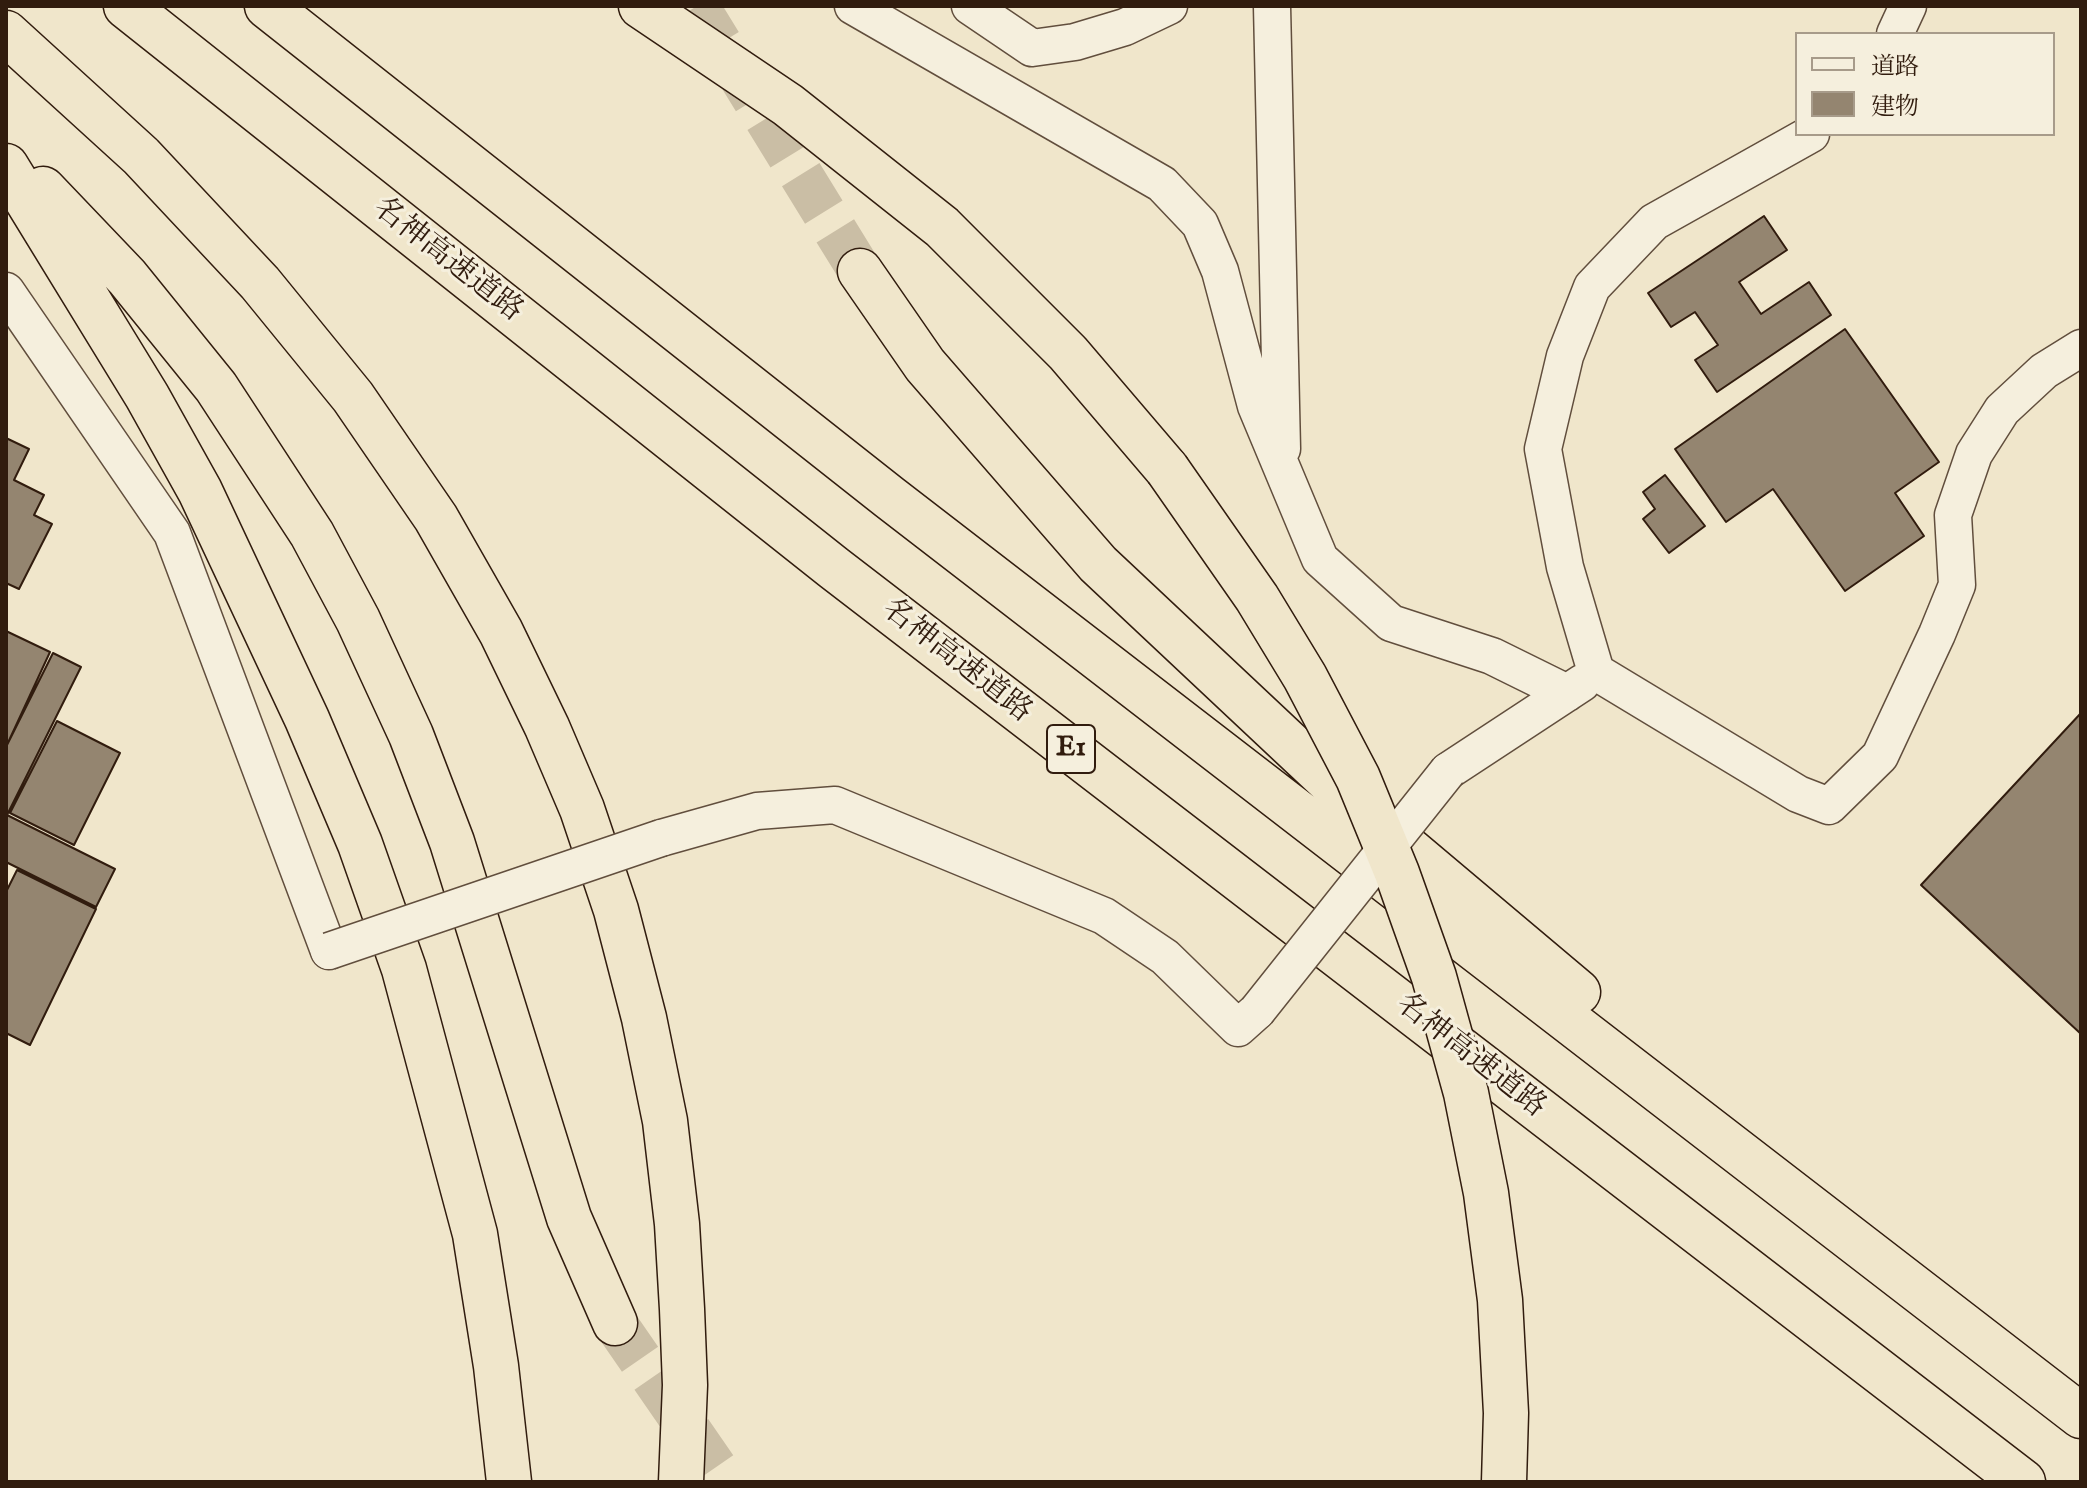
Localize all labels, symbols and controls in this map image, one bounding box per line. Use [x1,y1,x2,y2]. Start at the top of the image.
legend [1795,32,2055,136]
text: 道路 [1871,52,1919,83]
text: 建物 [1871,92,1919,123]
street label: 名神高速道路 [365,191,529,331]
street label: 名神高速道路 [874,592,1038,732]
road number: E1 [1047,725,1095,773]
street label: 名神高速道路 [1388,987,1552,1127]

